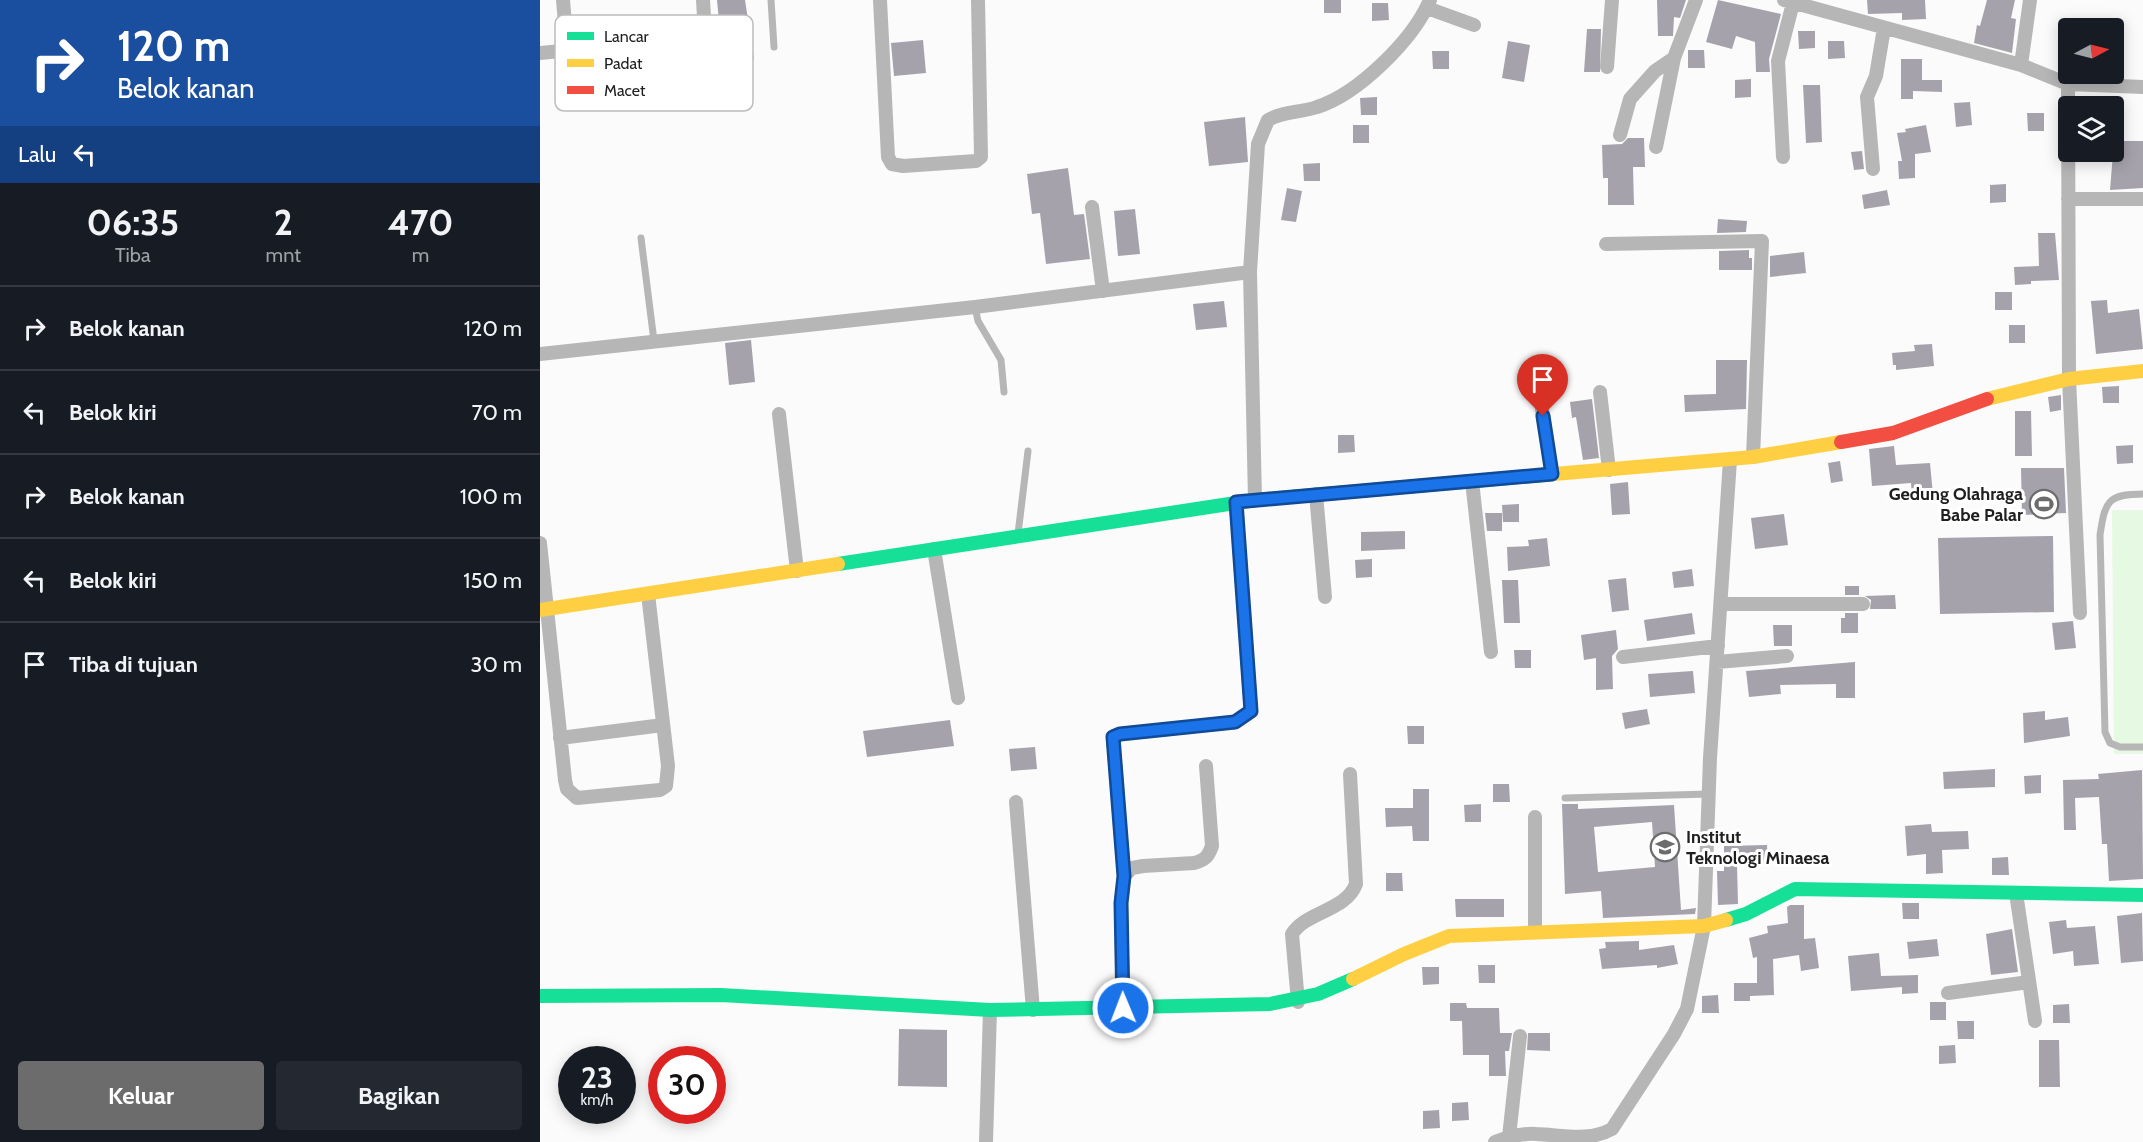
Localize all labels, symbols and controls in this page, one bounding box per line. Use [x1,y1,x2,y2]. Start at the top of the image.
legend [555,15,753,111]
north arrow [2058,18,2124,84]
map controls [2058,18,2124,162]
text: 120 m [117,20,230,72]
icon: right [18,24,96,102]
text: Lancar [604,27,650,46]
text: Padat [604,54,643,73]
text: Belok kanan [117,72,254,105]
text: Macet [604,81,646,100]
button: layers [2058,96,2124,162]
icon: left [68,138,101,171]
text: Lalu [18,141,56,168]
text: 06:35 [87,200,179,244]
text: 2 [274,200,293,244]
text: 470 [388,200,453,244]
text: Tiba [115,243,151,267]
text: mnt [266,243,301,267]
text: m [412,243,429,267]
icon: right [18,312,51,345]
text: Belok kanan [69,315,185,342]
text: 120 m [464,315,522,342]
pin [1517,354,1568,416]
icon: arrive [1526,363,1559,396]
icon: left [18,396,51,429]
text: Belok kiri [69,399,156,426]
text: 70 m [472,399,522,426]
icon: right [18,480,51,513]
text: Belok kanan [69,483,185,510]
text: 100 m [460,483,522,510]
place label: Gedung Olahraga Babe Palar [1889,483,2023,526]
sports icon: Gedung Olahraga Babe Palar [2028,488,2060,520]
icon: left [18,564,51,597]
text: Belok kiri [69,567,156,594]
text: 150 m [463,567,522,594]
icon: arrive [18,648,51,681]
text: Tiba di tujuan [69,651,198,678]
text: 30 m [470,651,522,678]
place label: Institut Teknologi Minaesa [1686,826,1829,869]
school or university icon: Institut Teknologi Minaesa [1649,831,1681,863]
position arrow [1091,976,1155,1040]
speed limit sign: 30 [648,1046,726,1124]
text: 23 [581,1059,613,1096]
button: Keluar [18,1061,264,1130]
button: Bagikan [276,1061,522,1130]
text: km/h [581,1091,613,1109]

